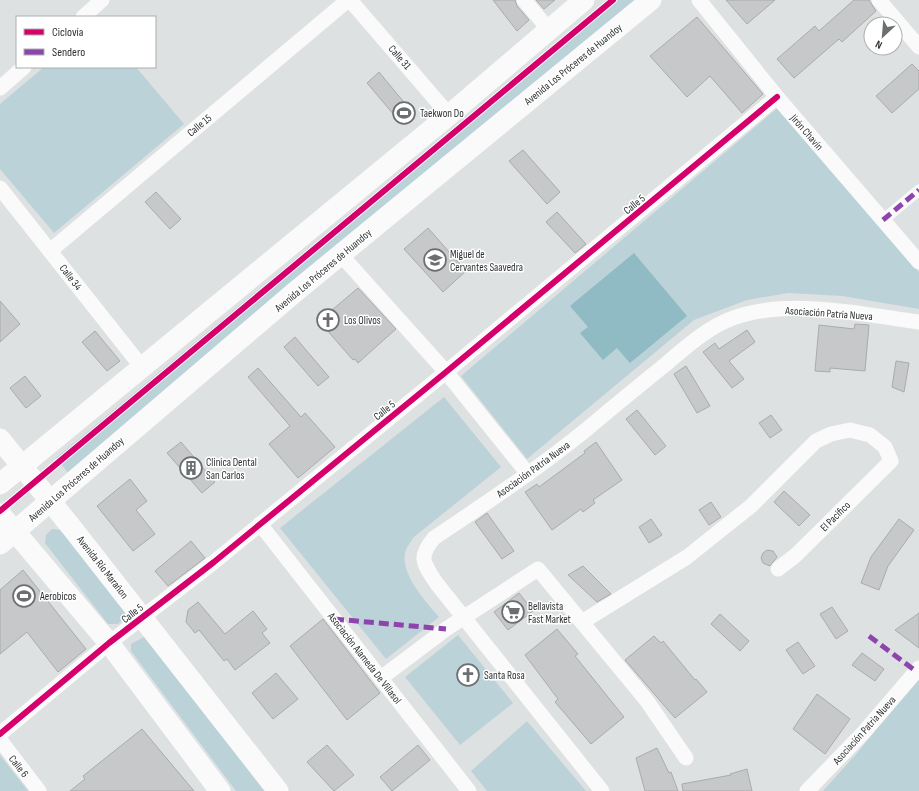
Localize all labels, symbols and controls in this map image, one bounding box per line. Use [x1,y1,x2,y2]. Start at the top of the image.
legend [16,16,156,68]
north arrow [863,16,903,56]
street label: Avenida Los Próceres de Huandoy [521,20,625,108]
text: Ciclovía [52,25,84,40]
text: N [873,37,884,52]
street label: Calle 31 [385,42,414,72]
text: Sendero [52,45,85,60]
sports icon: Taekwon Do [391,100,417,126]
place label: Taekwon Do [420,107,464,120]
street label: Calle 15 [184,111,214,139]
street label: Jirón Chavín [787,111,826,153]
street label: Calle 5 [621,192,648,217]
street label: Avenida Los Próceres de Huandoy [272,226,375,315]
school or university icon: Miguel de Cervantes Saavedra [422,247,448,273]
place label: Miguel de Cervantes Saavedra [450,248,523,274]
street label: Calle 34 [57,262,85,293]
street label: Asociación Patria Nueva [784,304,873,323]
church icon: Los Olivos [315,307,341,333]
place label: Los Olivos [344,314,381,327]
street label: Calle 5 [371,398,398,423]
street label: Avenida Los Próceres de Huandoy [25,434,127,525]
street label: Asociación Patria Nueva [493,438,573,501]
building icon: Clinica Dental San Carlos [178,455,204,481]
place label: Clinica Dental San Carlos [206,456,257,482]
street label: El Pacifico [818,498,853,534]
street label: Avenida Río Marañon [74,533,131,601]
sports icon: Aerobicos [11,583,37,609]
place label: Aerobicos [39,590,76,603]
supermarket icon: Bellavista Fast Market [500,599,526,625]
place label: Bellavista Fast Market [528,600,572,626]
street label: Calle 5 [119,601,146,626]
street label: Asociación Alameda De Villasol [324,609,404,706]
church icon: Santa Rosa [455,662,481,688]
place label: Santa Rosa [484,669,525,682]
street label: Asociación Patria Nueva [830,693,898,768]
street label: Calle 6 [6,753,31,780]

